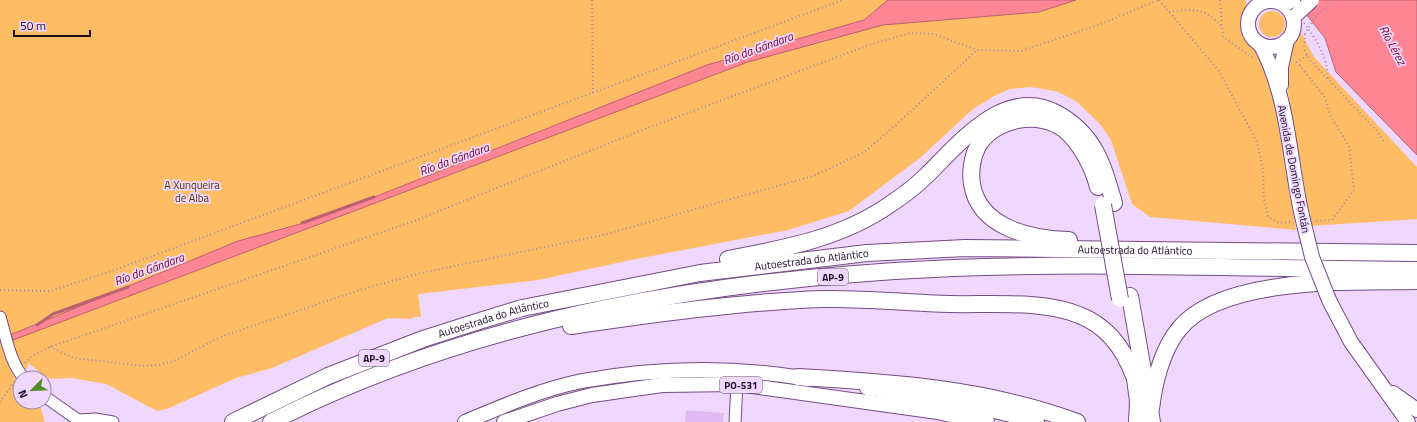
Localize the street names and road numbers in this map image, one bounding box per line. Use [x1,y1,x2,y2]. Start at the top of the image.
street label: Avenida de Domingo Fontán [1274,104,1314,234]
street label: Autoestrada do Atlántico [1077,241,1193,259]
street label: Autoestrada do Atlántico [754,245,870,274]
road number: AP-9 [818,269,848,285]
street label: Autoestrada do Atlántico [436,295,550,342]
road number: AP-9 [359,350,389,366]
road number: PO-531 [720,377,762,393]

